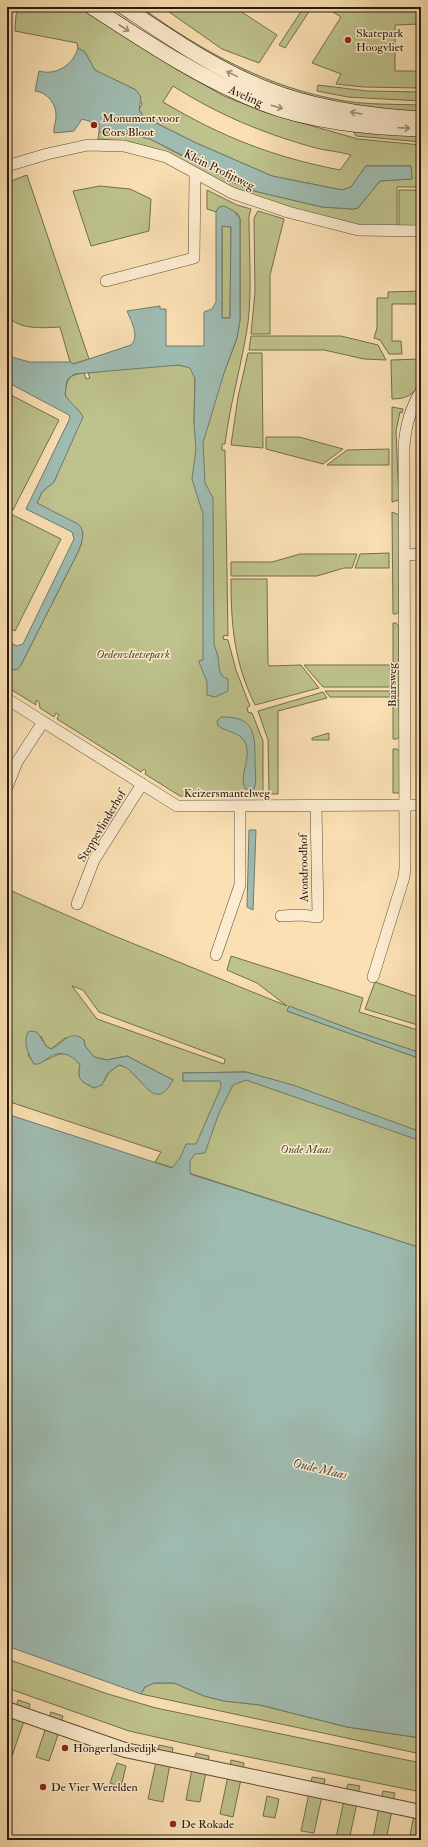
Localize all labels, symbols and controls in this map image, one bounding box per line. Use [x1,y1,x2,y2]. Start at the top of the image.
one-way arrow [118,24,129,32]
place label: Skatepark Hoogvliet [356,26,404,55]
marker: Skatepark Hoogvliet [343,35,353,45]
one-way arrow [227,70,239,77]
street label: Aveling [225,81,266,110]
one-way arrow [270,104,283,111]
one-way arrow [350,108,363,116]
place label: Monument voor Cors Bloot [102,111,180,140]
marker: Monument voor Cors Bloot [89,120,99,130]
one-way arrow [397,125,410,132]
street label: Klein Profijtweg [181,146,258,194]
park label: Oedenvlietsepark [96,647,170,662]
street label: Baarsweg [385,662,400,707]
street label: Steppevlinderhof [75,785,131,865]
street label: Keizersmantelweg [184,786,271,801]
street label: Avondroodhof [296,832,312,903]
park label: Oude Maas [280,1142,332,1157]
water label: Oude Maas [291,1455,349,1483]
place label: Hongerlandsedijk [73,1741,157,1756]
marker: Hongerlandsedijk [60,1743,70,1753]
place label: De Vier Werelden [51,1780,138,1795]
marker: De Vier Werelden [38,1782,48,1792]
place label: De Rokade [181,1817,234,1832]
marker: De Rokade [168,1819,178,1829]

